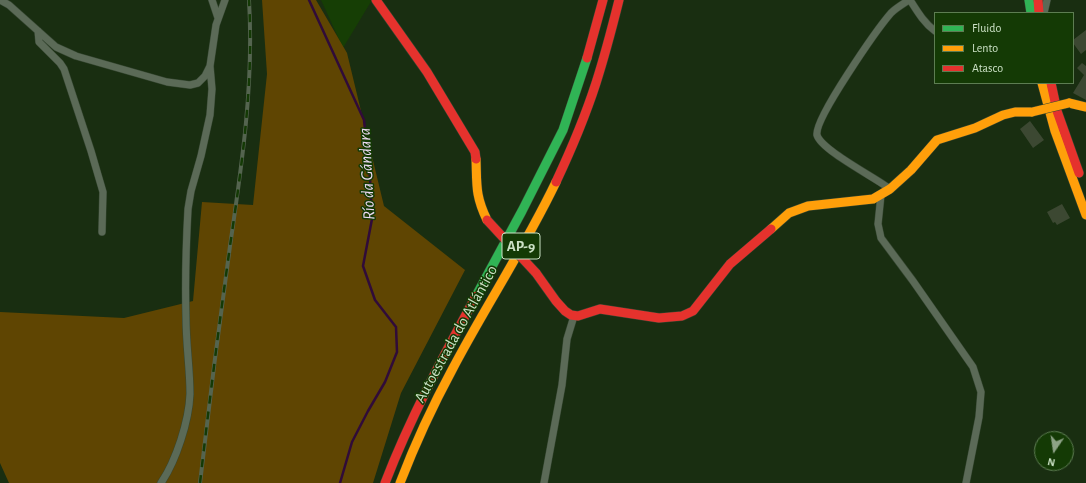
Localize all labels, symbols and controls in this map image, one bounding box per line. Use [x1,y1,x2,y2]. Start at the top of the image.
legend [934,12,1074,84]
text: Fluido [972,22,1001,34]
text: Lento [972,42,998,54]
text: Atasco [972,62,1003,74]
water label: Río da Gándara [354,127,380,221]
road number: AP-9 [502,233,540,259]
street label: Autoestrada do Atlántico [410,262,502,406]
north arrow [1034,431,1074,471]
text: N [1046,456,1056,468]

